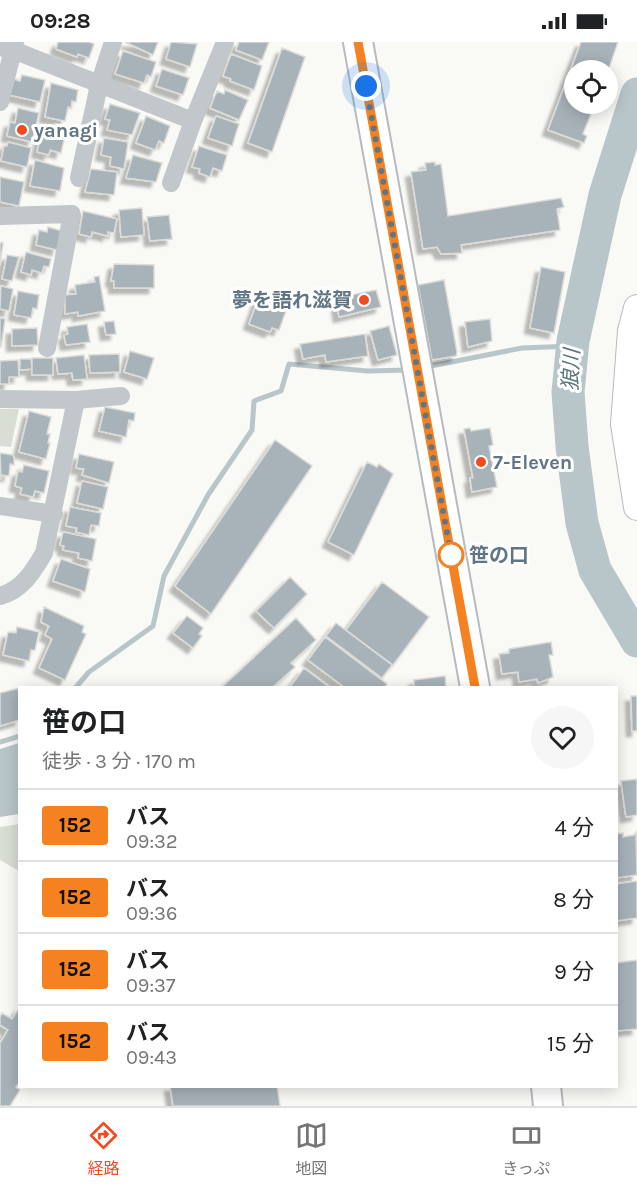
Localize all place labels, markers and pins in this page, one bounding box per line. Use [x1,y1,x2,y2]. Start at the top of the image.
place label: yanagi [34,119,98,142]
marker: yanagi [15,123,29,137]
place label: 夢を語れ滋賀 [232,289,352,312]
marker: 夢を語れ滋賀 [357,293,371,307]
place label: 7-Eleven [493,451,572,474]
marker: 7-Eleven [474,455,488,469]
marker: 笹の口 [438,542,464,568]
place label: 笹の口 [469,544,529,567]

